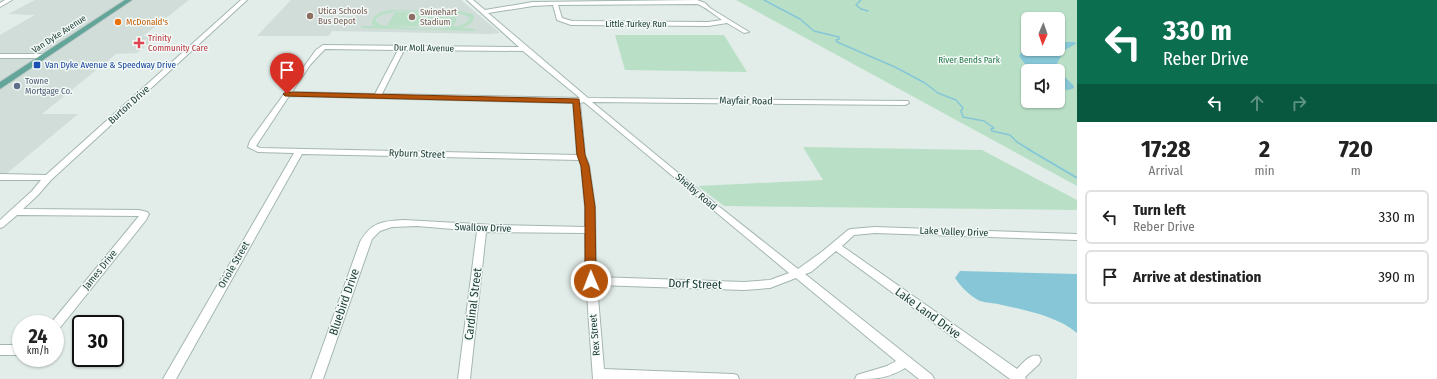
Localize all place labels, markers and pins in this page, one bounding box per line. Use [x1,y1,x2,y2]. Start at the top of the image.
place label: Utica Schools Bus Depot [318,6,368,26]
place label: Swinehart Stadium [420,7,457,27]
marker: Utica Schools Bus Depot [305,11,315,21]
marker: Swinehart Stadium [407,12,417,22]
marker: McDonald's [113,17,123,27]
place label: McDonald's [126,17,168,27]
place label: Trinity Community Care [148,33,209,53]
marker: Trinity Community Care [133,37,145,49]
pin [270,53,304,94]
marker: Van Dyke Avenue & Speedway Drive [32,60,42,70]
place label: Van Dyke Avenue & Speedway Drive [45,60,176,70]
place label: Towne Mortgage Co. [25,76,72,96]
marker: Towne Mortgage Co. [12,81,22,91]

